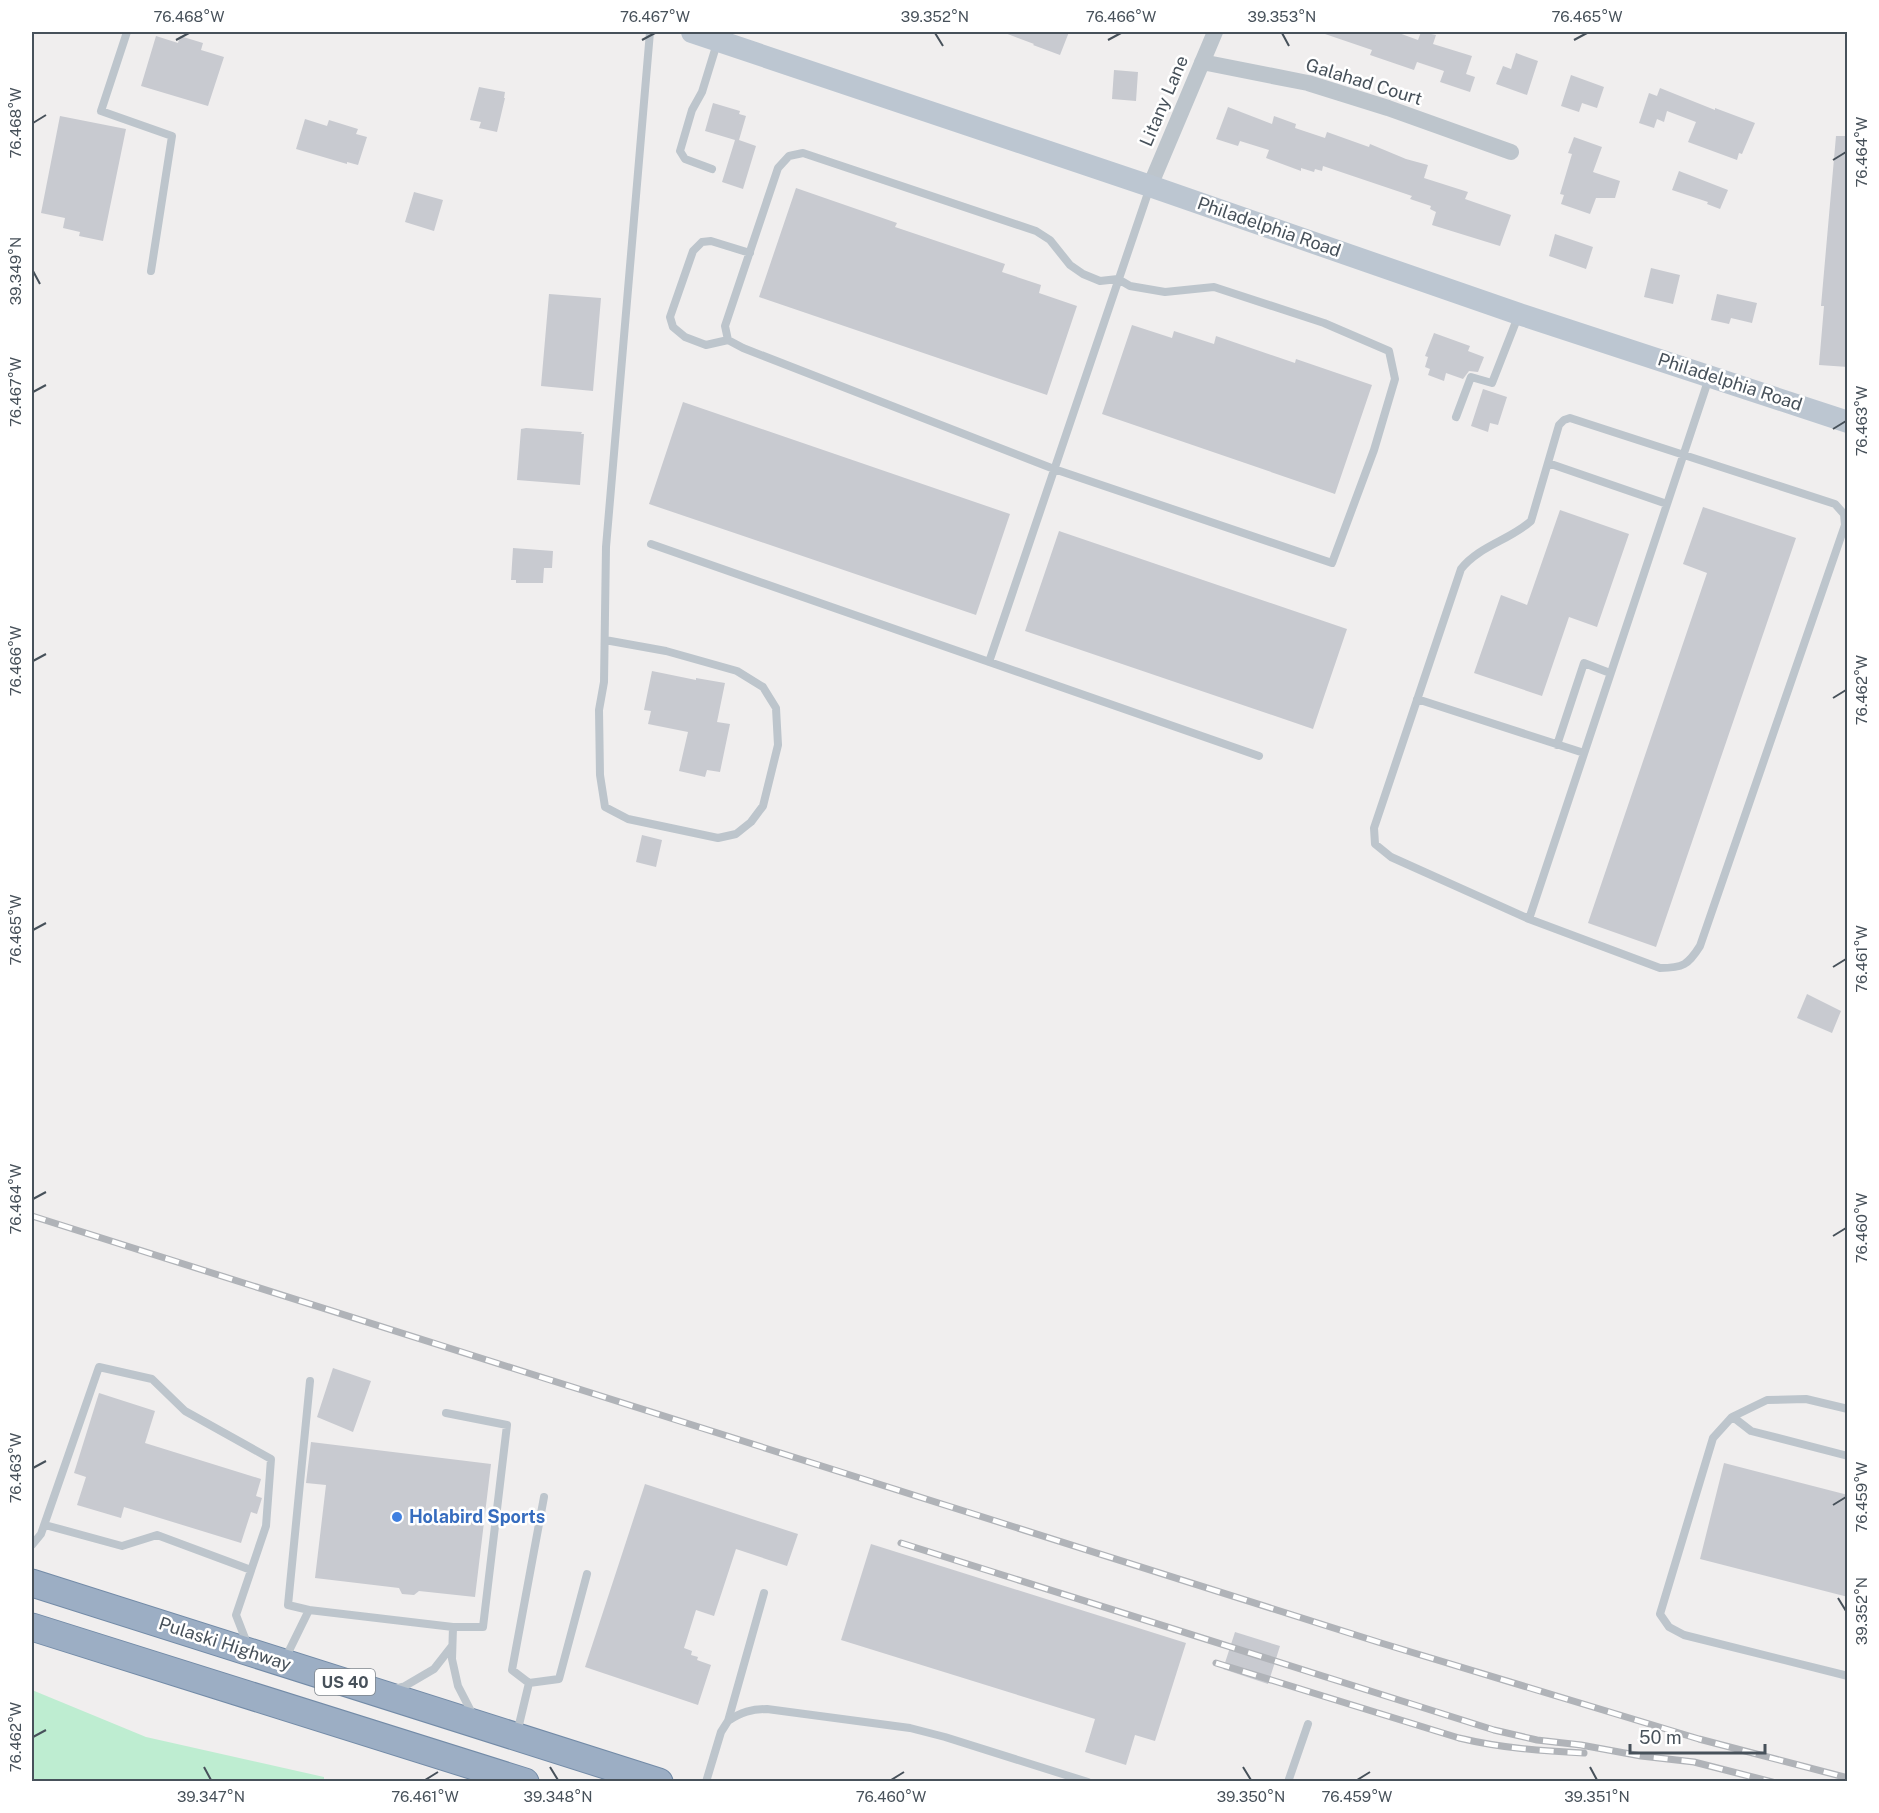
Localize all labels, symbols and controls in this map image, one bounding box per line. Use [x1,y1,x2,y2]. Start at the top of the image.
text: 76.468°W [154,8,224,25]
text: 76.467°W [620,8,690,25]
text: 39.352°N [901,8,969,25]
text: 76.466°W [1086,8,1156,25]
text: 39.353°N [1248,8,1316,25]
text: 76.465°W [1552,8,1622,25]
street label: Litany Lane [1135,52,1192,149]
street label: Galahad Court [1303,54,1425,109]
text: 76.468°W [7,88,24,158]
text: 76.464°W [1853,117,1870,187]
street label: Philadelphia Road [1195,192,1344,261]
text: 39.349°N [7,237,24,305]
street label: Philadelphia Road [1655,348,1805,415]
text: 76.467°W [7,357,24,427]
text: 76.463°W [1853,386,1870,456]
text: 76.466°W [7,626,24,696]
text: 76.462°W [1853,655,1870,725]
text: 76.465°W [7,895,24,965]
text: 76.461°W [1853,925,1870,993]
text: 76.464°W [7,1164,24,1234]
text: 76.460°W [1853,1193,1870,1263]
text: 76.463°W [7,1433,24,1503]
text: 76.459°W [1853,1462,1870,1532]
place label: Holabird Sports [409,1506,545,1527]
marker: Holabird Sports [390,1510,404,1524]
text: 39.352°N [1853,1577,1870,1645]
street label: Pulaski Highway [156,1612,294,1675]
road number: US 40 [315,1669,375,1695]
text: 76.462°W [7,1702,24,1772]
scale bar [1630,1717,1765,1755]
text: 50 m [1639,1727,1682,1748]
text: 39.347°N [177,1788,245,1805]
text: 76.461°W [391,1788,459,1805]
text: 39.348°N [524,1788,592,1805]
text: 76.460°W [856,1788,926,1805]
text: 39.350°N [1217,1788,1285,1805]
text: 76.459°W [1322,1788,1392,1805]
text: 39.351°N [1564,1788,1630,1805]

